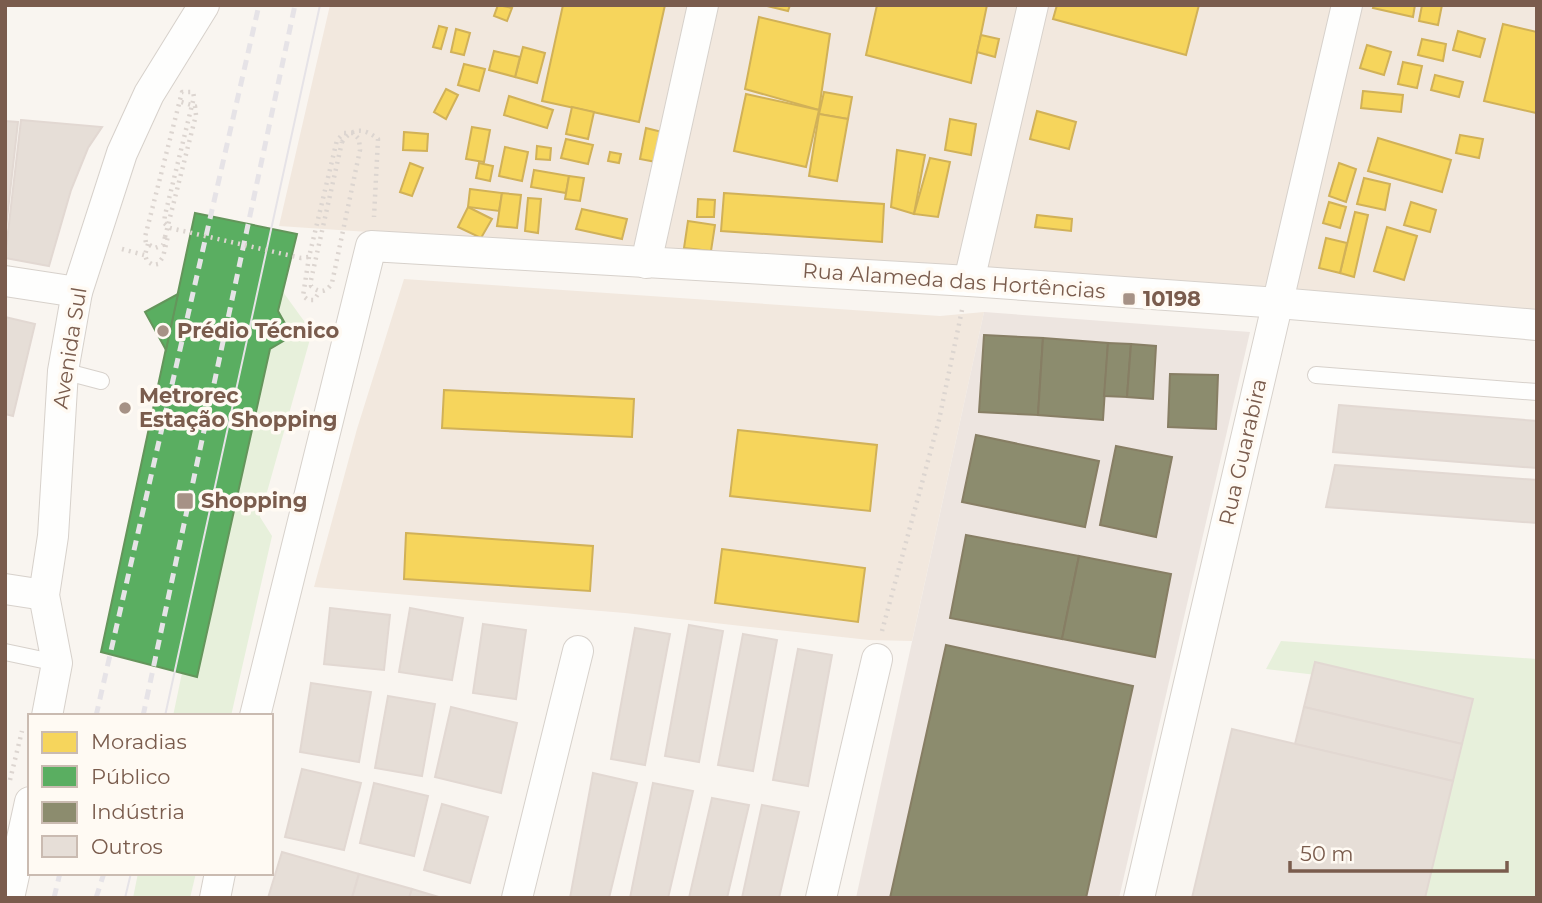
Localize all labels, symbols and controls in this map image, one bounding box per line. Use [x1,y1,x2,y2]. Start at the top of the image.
street label: Rua Alameda das Hortências [802,257,1106,304]
street label: Avenida Sul [48,285,91,411]
place label: 10198 [1143,286,1201,311]
marker: 10198 [1121,291,1137,307]
place label: Prédio Técnico [177,318,339,343]
marker: Prédio Técnico [155,323,171,339]
street label: Rua Guarabira [1213,376,1272,528]
place label: Metrorec Estação Shopping [139,383,337,432]
marker: Metrorec Estação Shopping [117,400,133,416]
place label: Shopping [201,488,307,513]
marker: Shopping [175,491,195,511]
legend [28,714,273,875]
text: Moradias [91,729,187,754]
text: Público [91,764,171,789]
text: Indústria [91,799,185,824]
scale bar [1290,830,1507,874]
text: Outros [91,834,163,859]
text: 50 m [1300,841,1354,866]

